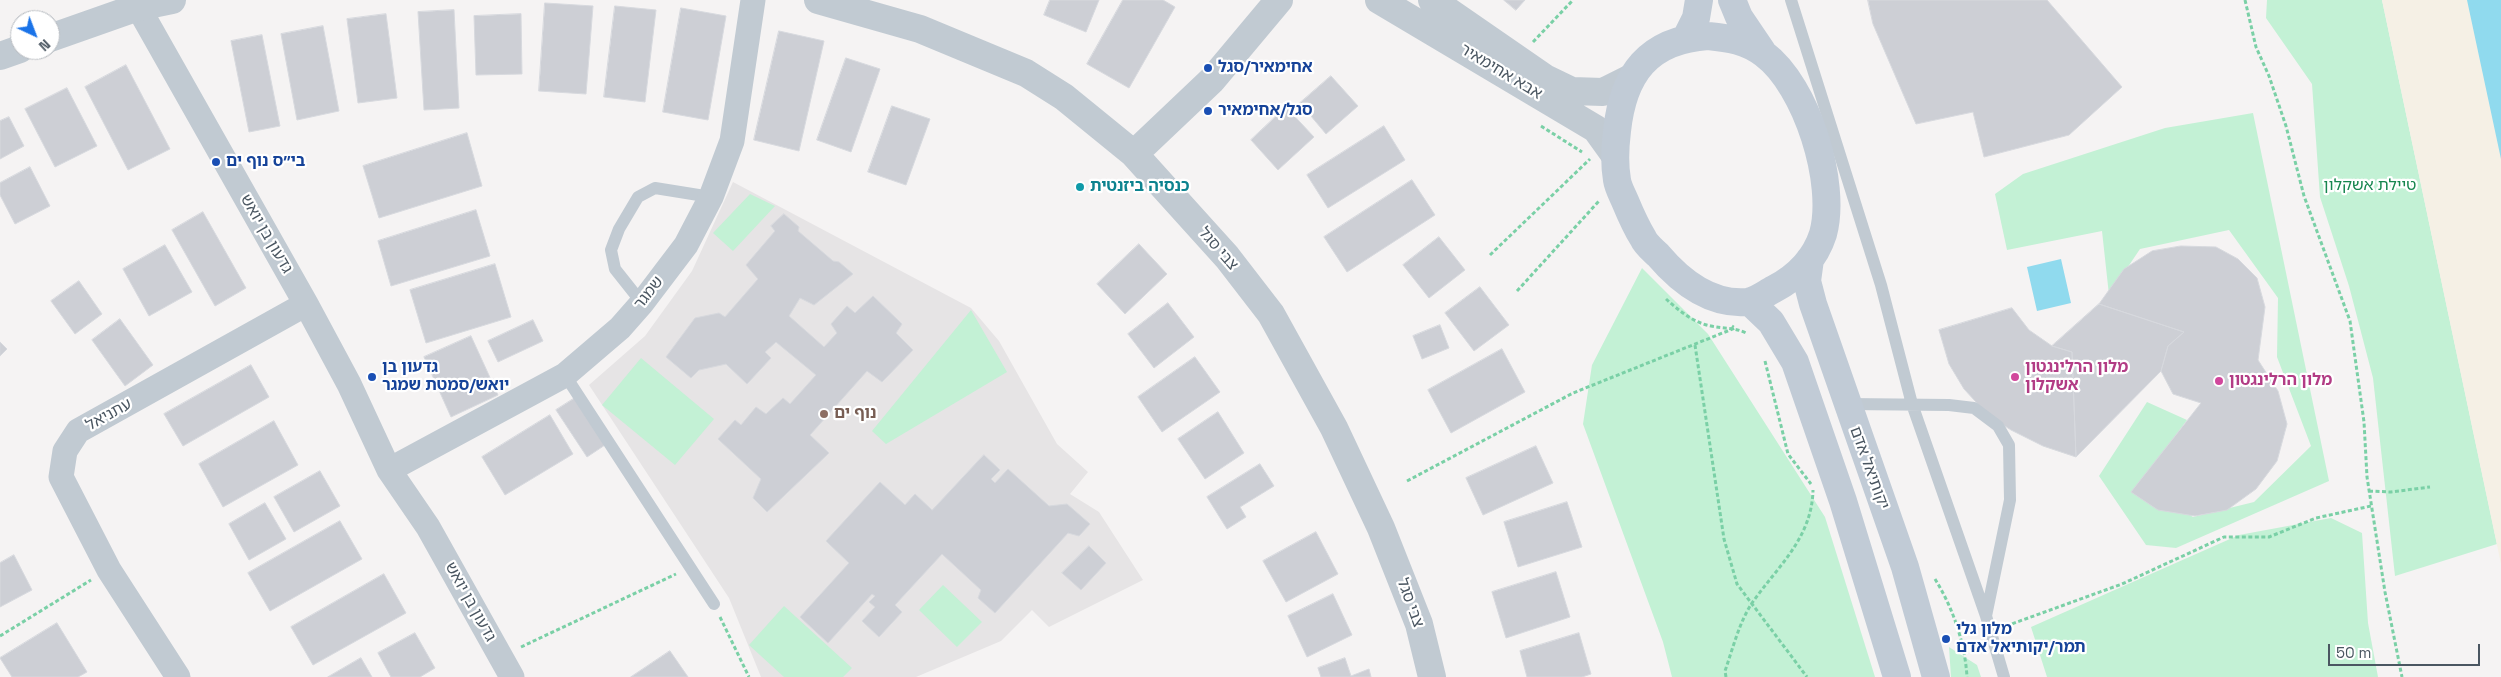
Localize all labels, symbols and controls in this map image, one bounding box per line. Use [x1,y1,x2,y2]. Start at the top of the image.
north arrow [10,10,60,60]
text: N [35,35,54,55]
street label: אבא אחימאיר [1457,40,1545,104]
place label: אחימאיר/סגל [1218,58,1313,78]
marker: אחימאיר/סגל [1202,62,1214,74]
place label: סגל/אחימאיר [1218,101,1313,121]
marker: סגל/אחימאיר [1202,105,1214,117]
place label: בי״ס נוף ים [226,152,305,172]
marker: בי״ס נוף ים [210,156,222,168]
park label: טיילת אשקלון [2324,176,2416,196]
place label: כנסיה ביזנטית [1090,177,1189,197]
marker: כנסיה ביזנטית [1074,181,1086,193]
street label: גדעון בן יואש [236,191,296,277]
street label: צבי סגל [1194,224,1242,274]
street label: שמגר [630,273,668,313]
place label: גדעון בן יואש/סמטת שמגר [382,358,509,396]
place label: מלון הרלינגטון אשקלון [2025,358,2128,396]
marker: גדעון בן יואש/סמטת שמגר [366,371,378,383]
marker: מלון הרלינגטון אשקלון [2009,371,2021,383]
place label: מלון הרלינגטון [2229,371,2332,391]
marker: מלון הרלינגטון [2213,375,2225,387]
street label: עתניאל [83,395,135,435]
place label: נוף ים [834,404,876,424]
marker: נוף ים [818,408,830,420]
street label: יקותיאל אדם [1845,424,1893,512]
street label: גדעון בן יואש [440,559,500,645]
street label: צבי סגל [1392,576,1428,630]
place label: מלון גלי תמר/יקותיאל אדם [1956,620,2086,658]
marker: מלון גלי תמר/יקותיאל אדם [1940,633,1952,645]
scale bar [2331,634,2484,666]
text: 50 m [2336,643,2371,662]

